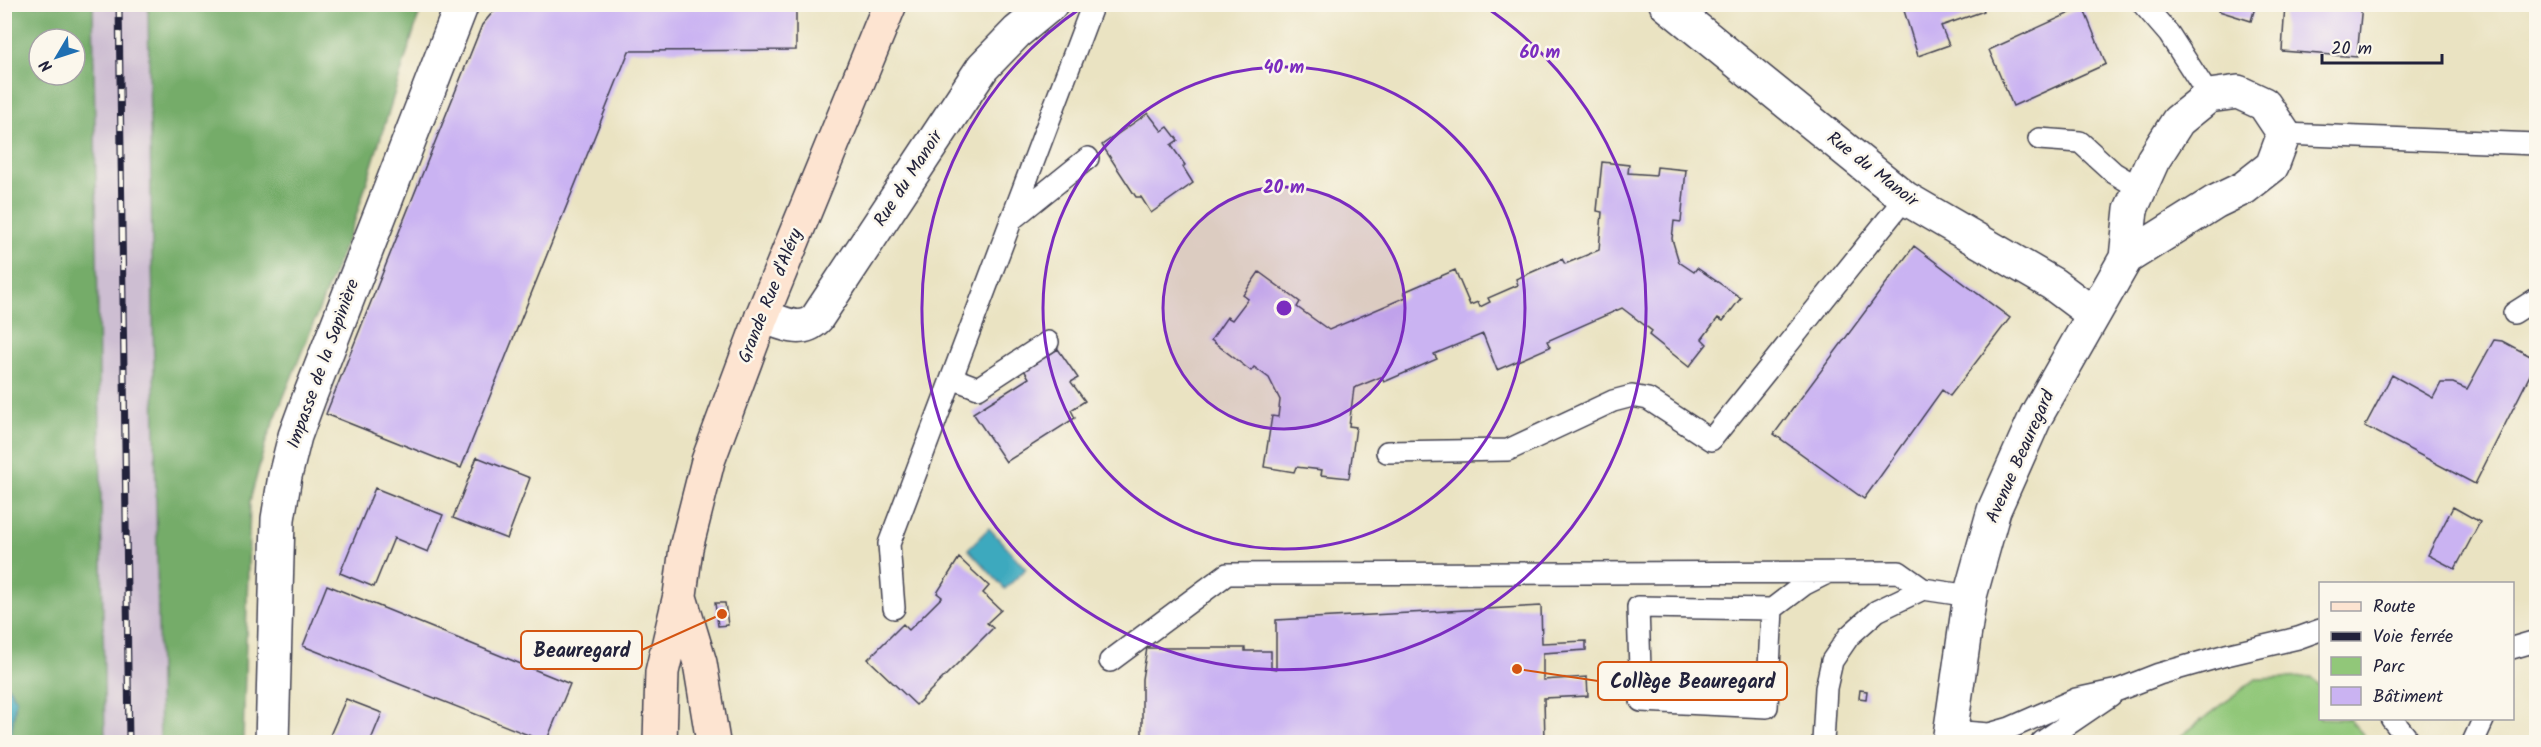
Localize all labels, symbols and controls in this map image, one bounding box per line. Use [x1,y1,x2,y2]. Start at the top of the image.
north arrow [27,27,87,87]
scale bar [2322,27,2442,65]
text: 20 m [2331,35,2372,64]
text: 60 m [1520,39,1561,68]
text: N [34,54,59,77]
text: 40 m [1264,54,1305,83]
street label: Rue du Manoir [867,124,952,233]
street label: Rue du Manoir [1820,125,1925,216]
text: 20 m [1263,174,1305,203]
street label: Grande Rue d'Aléry [731,224,811,368]
street label: Impasse de la Sapinière [280,275,368,453]
centre of rings [1274,298,1294,318]
street label: Avenue Beauregard [1979,385,2064,528]
legend [2319,582,2514,720]
text: Route [2373,593,2415,622]
text: Voie ferrée [2373,623,2453,652]
callout: Beauregard [521,631,642,669]
text: Beauregard [534,636,632,668]
text: Parc [2373,653,2405,682]
callout: Collège Beauregard [1598,662,1787,700]
text: Collège Beauregard [1610,667,1777,699]
text: Bâtiment [2373,683,2444,712]

